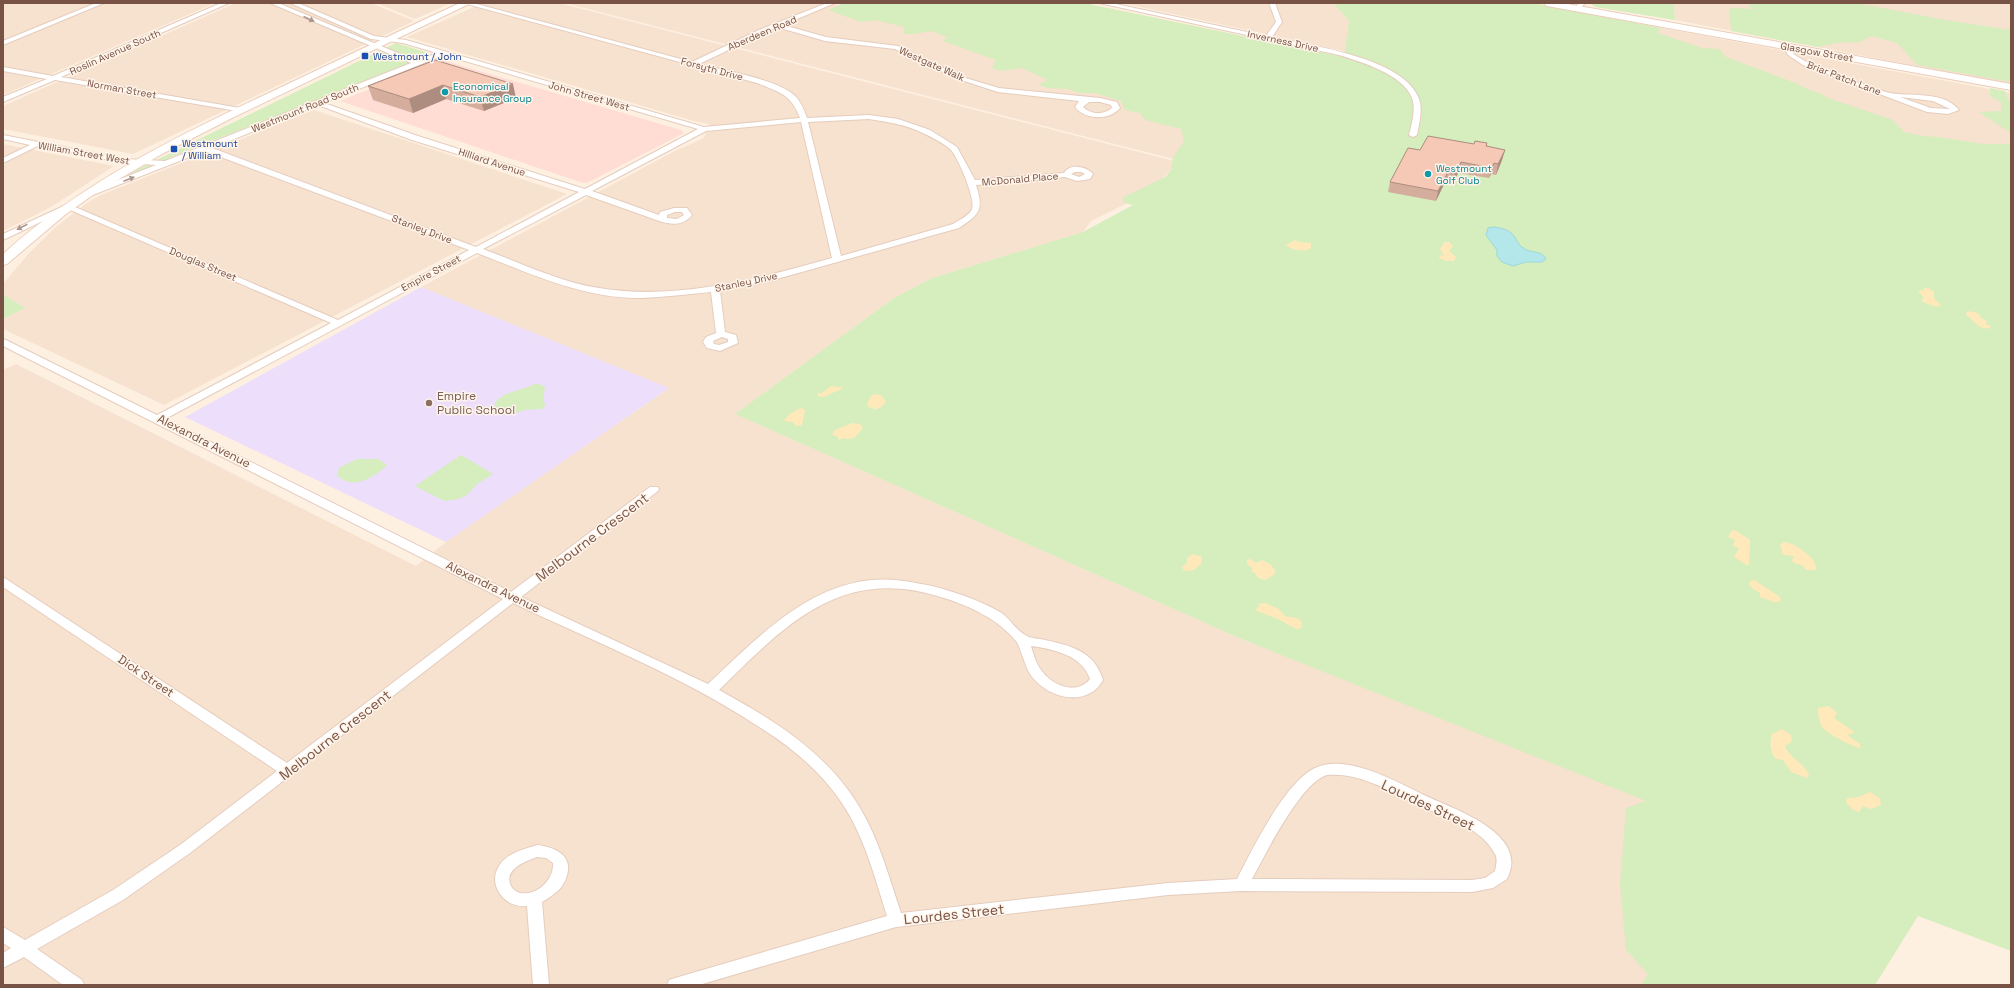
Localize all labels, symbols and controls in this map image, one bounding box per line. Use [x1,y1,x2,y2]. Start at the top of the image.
street label: Aberdeen Road [726,13,798,53]
one-way arrow [303,16,314,22]
street label: Roslin Avenue South [67,26,163,78]
street label: Inverness Drive [1246,27,1320,55]
street label: Glasgow Street [1780,39,1855,65]
street label: Westgate Walk [897,44,968,85]
place label: Westmount / John [373,50,462,63]
marker: Westmount / John [360,51,370,61]
street label: Forsyth Drive [679,54,745,84]
street label: Briar Patch Lane [1805,58,1883,98]
street label: Norman Street [86,77,158,102]
street label: John Street West [547,78,632,114]
place label: Economical Insurance Group [453,80,532,105]
street label: Westmount Road South [249,81,361,135]
marker: Economical Insurance Group [440,87,450,97]
place label: Westmount / William [182,137,238,162]
street label: William Street West [37,139,131,168]
marker: Westmount / William [169,144,179,154]
street label: Hilliard Avenue [457,145,527,179]
place label: Westmount Golf Club [1436,162,1492,187]
street label: McDonald Place [981,169,1059,189]
marker: Westmount Golf Club [1423,169,1433,179]
one-way arrow [123,176,135,182]
street label: Stanley Drive [390,212,454,246]
one-way arrow [17,224,28,230]
street label: Douglas Street [167,244,239,284]
street label: Empire Street [399,252,463,294]
street label: Stanley Drive [714,269,779,295]
place label: Empire Public School [437,388,515,418]
marker: Empire Public School [424,398,434,408]
street label: Alexandra Avenue [155,411,253,471]
street label: Melbourne Crescent [532,489,652,585]
street label: Alexandra Avenue [443,557,543,617]
street label: Dick Street [115,651,177,701]
street label: Melbourne Crescent [275,686,395,784]
street label: Lourdes Street [1378,776,1478,834]
street label: Lourdes Street [903,900,1005,928]

